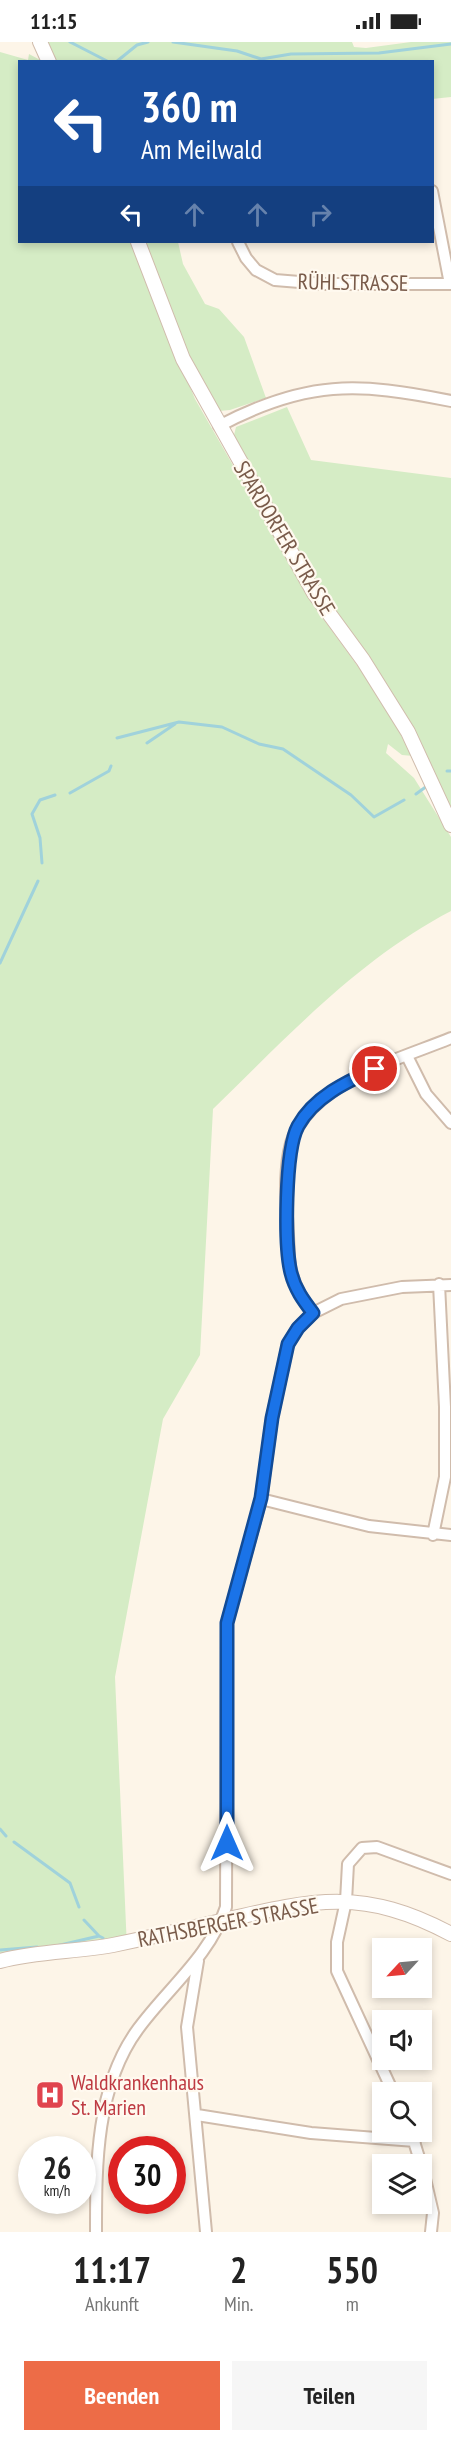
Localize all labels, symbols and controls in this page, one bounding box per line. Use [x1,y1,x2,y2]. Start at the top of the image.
text: 11:15 [30,7,78,35]
text: 360 m [141,79,238,134]
icon: left [42,84,120,162]
text: Am Meilwald [141,132,262,166]
icon: left [115,198,148,231]
icon: ahead [178,198,211,231]
icon: ahead [241,198,274,231]
icon: right [304,198,337,231]
street label: RÜHLSTRASSE [297,267,409,297]
street label: SPARDORFER STRASSE [228,456,342,620]
pin [349,1043,400,1094]
icon: arrive [358,1052,391,1085]
position arrow [195,1811,259,1875]
street label: RATHSBERGER STRASSE [135,1891,321,1953]
north arrow [372,1938,432,1998]
map controls [372,1938,432,2214]
button: sound [372,2010,432,2070]
place label: Waldkrankenhaus St. Marien [71,2068,204,2121]
hospital icon: Waldkrankenhaus St. Marien [34,2079,66,2111]
button: search [372,2082,432,2142]
speed limit sign: 30 [108,2136,186,2214]
text: 26 [43,2148,71,2187]
button: layers [372,2154,432,2214]
text: km/h [44,2181,70,2200]
text: 11:17 [73,2246,151,2293]
text: 2 [230,2246,247,2293]
text: 550 [326,2246,378,2293]
text: Ankunft [85,2291,139,2317]
text: Min. [224,2291,253,2317]
text: m [346,2291,359,2317]
button: Beenden [24,2361,220,2430]
button: Teilen [232,2361,427,2430]

